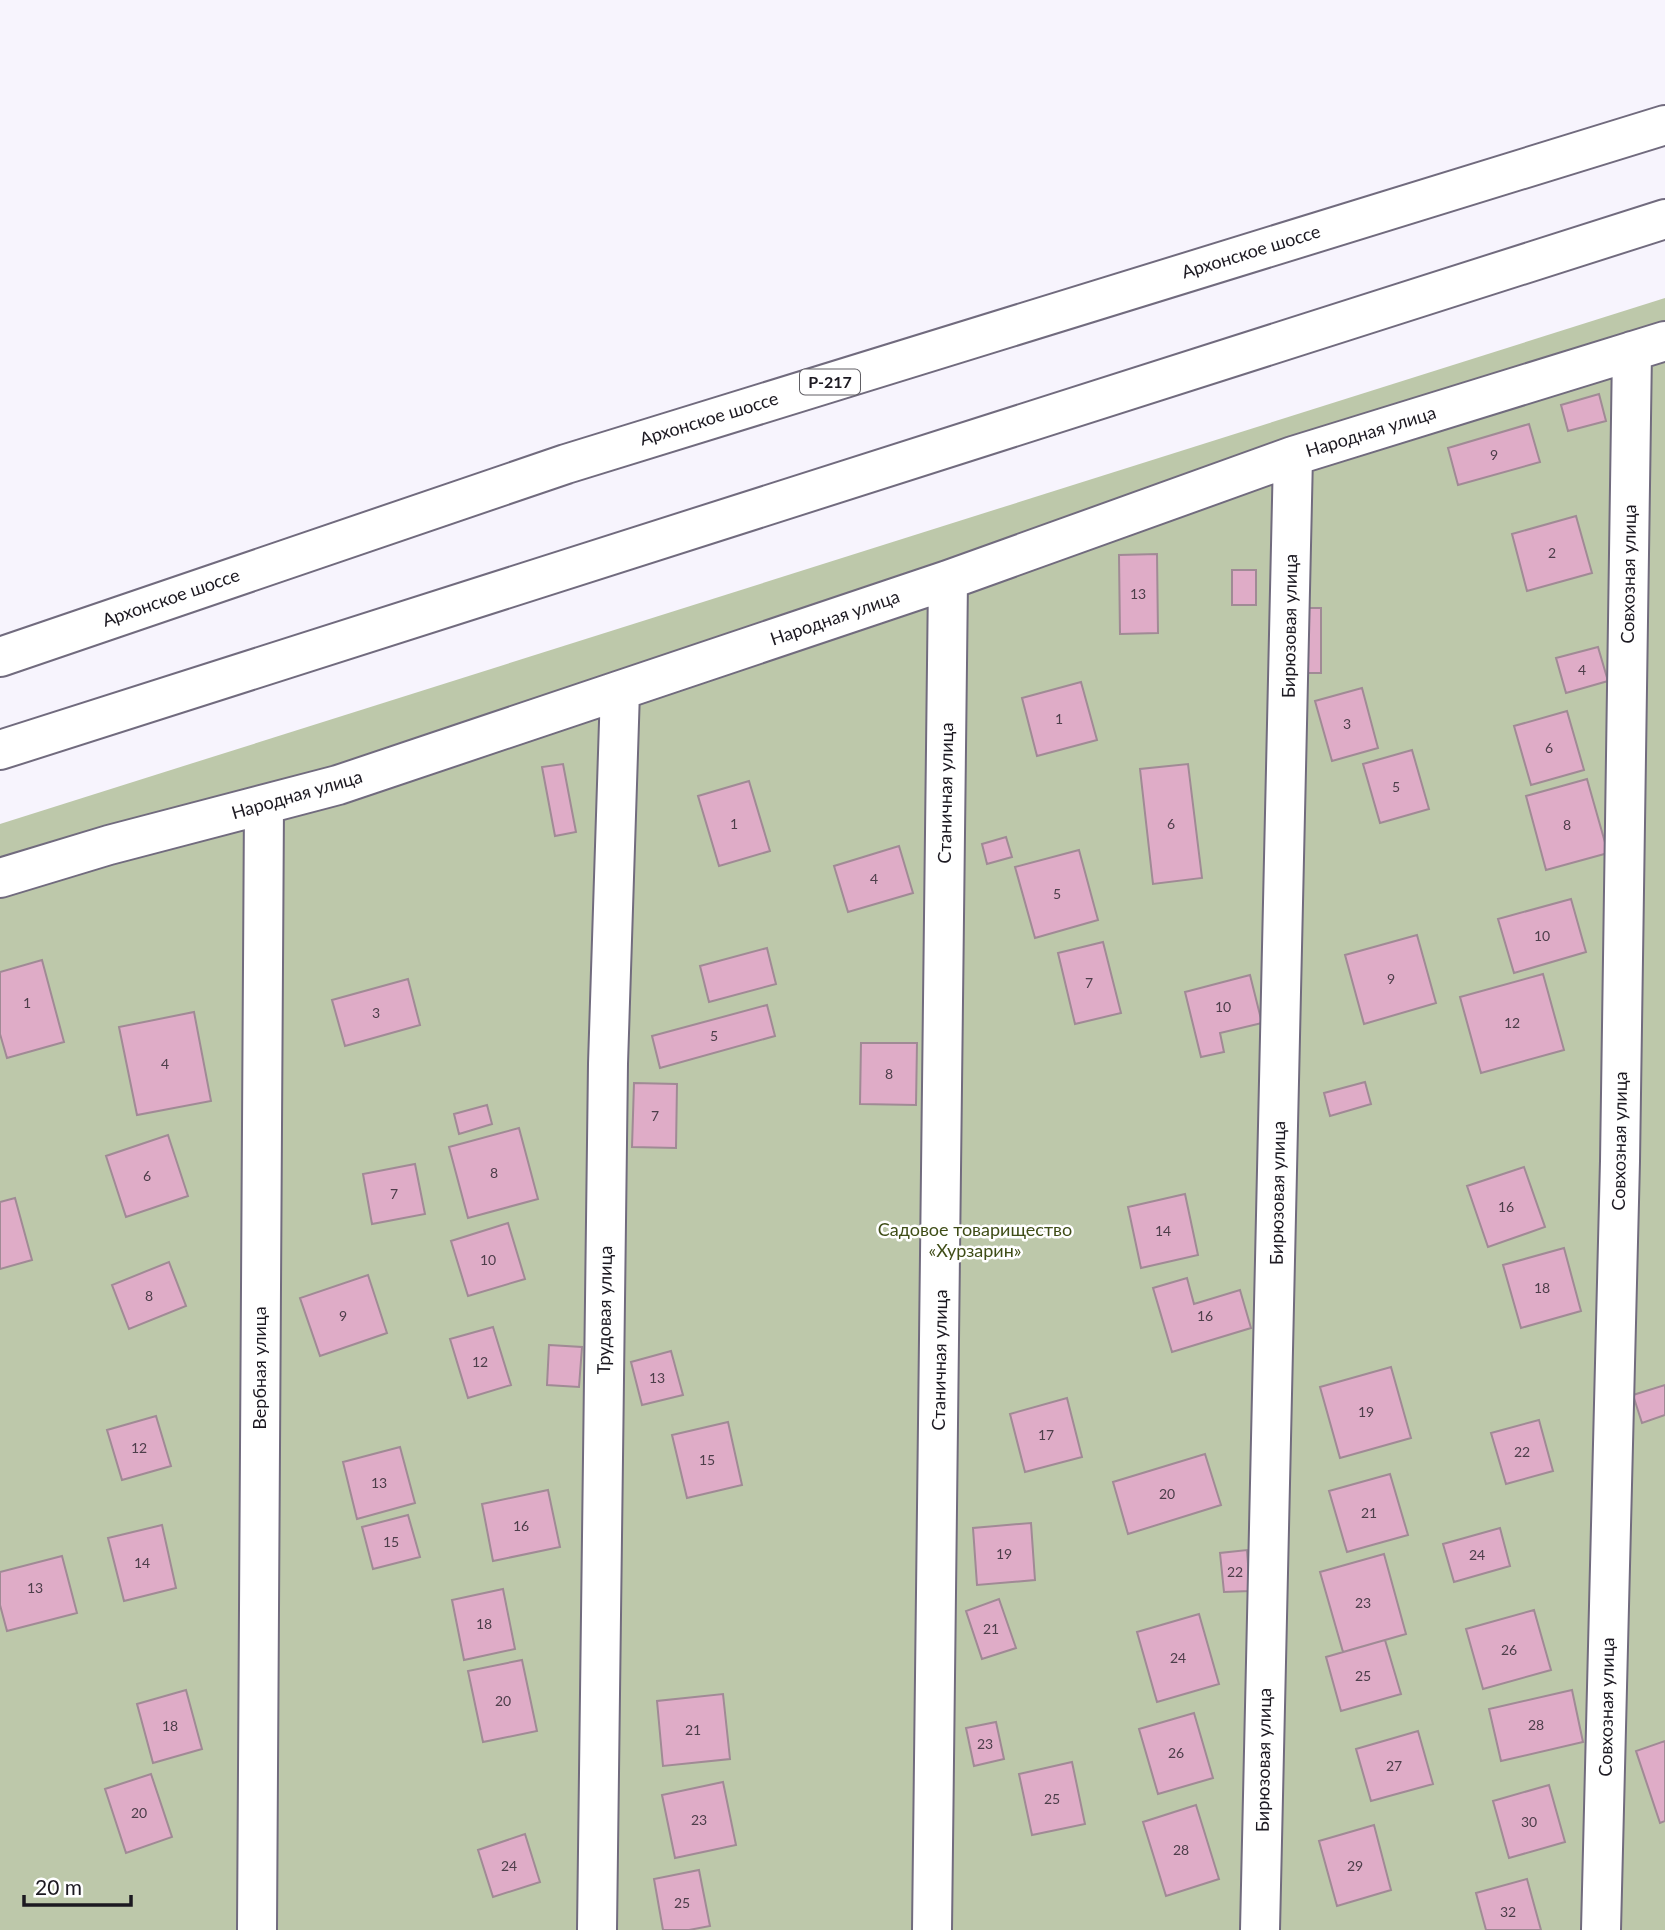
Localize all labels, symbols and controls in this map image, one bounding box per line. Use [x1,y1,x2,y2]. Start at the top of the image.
street label: Архонское шоссе [1179,219,1323,283]
road number: Р-217 [800,370,860,394]
street label: Архонское шоссе [637,386,781,450]
street label: Народная улица [1303,401,1439,461]
house number: 9 [1490,446,1498,463]
street label: Совхозная улица [1616,504,1640,644]
house number: 2 [1548,544,1556,561]
street label: Бирюзовая улица [1277,554,1301,698]
street label: Архонское шоссе [99,563,242,631]
street label: Народная улица [767,585,902,649]
house number: 13 [1130,585,1146,602]
house number: 4 [1578,661,1586,678]
house number: 1 [1055,710,1063,727]
house number: 3 [1343,715,1351,732]
street label: Станичная улица [933,722,957,864]
house number: 6 [1545,739,1553,756]
street label: Народная улица [229,765,365,823]
house number: 5 [1392,778,1400,795]
house number: 1 [730,815,738,832]
house number: 6 [1167,815,1175,832]
house number: 8 [1563,816,1571,833]
house number: 4 [870,870,878,887]
house number: 5 [1053,885,1061,902]
house number: 10 [1534,927,1550,944]
house number: 9 [1387,970,1395,987]
house number: 7 [1085,974,1093,991]
house number: 1 [23,994,31,1011]
house number: 10 [1215,998,1231,1015]
house number: 3 [372,1004,380,1021]
house number: 12 [1504,1014,1520,1031]
house number: 5 [710,1027,718,1044]
house number: 4 [161,1055,169,1072]
house number: 8 [885,1065,893,1082]
street label: Совхозная улица [1607,1071,1631,1211]
house number: 7 [651,1107,659,1124]
street label: Бирюзовая улица [1265,1121,1289,1265]
house number: 8 [490,1164,498,1181]
house number: 6 [143,1167,151,1184]
house number: 7 [390,1185,398,1202]
house number: 16 [1498,1198,1514,1215]
park label: Садовое товарищество «Хурзарин» [878,1218,1072,1261]
house number: 14 [1155,1222,1171,1239]
street label: Трудовая улица [592,1245,616,1374]
house number: 10 [480,1251,496,1268]
house number: 18 [1534,1279,1550,1296]
house number: 8 [145,1287,153,1304]
street label: Станичная улица [927,1289,951,1431]
street label: Вербная улица [248,1306,270,1430]
house number: 9 [339,1307,347,1324]
house number: 16 [1197,1307,1213,1324]
house number: 12 [472,1353,488,1370]
house number: 13 [649,1369,665,1386]
house number: 19 [1358,1403,1374,1420]
house number: 17 [1038,1426,1054,1443]
house number: 12 [131,1439,147,1456]
house number: 22 [1514,1443,1530,1460]
house number: 15 [699,1451,715,1468]
house number: 13 [371,1474,387,1491]
house number: 20 [1159,1485,1175,1502]
house number: 21 [1361,1504,1377,1521]
house number: 16 [513,1517,529,1534]
house number: 15 [383,1533,399,1550]
house number: 19 [996,1545,1012,1562]
house number: 24 [1469,1546,1485,1563]
house number: 14 [134,1554,150,1571]
house number: 22 [1227,1563,1243,1580]
house number: 13 [27,1579,43,1596]
house number: 23 [1355,1594,1371,1611]
house number: 18 [476,1615,492,1632]
house number: 21 [983,1620,999,1637]
street label: Совхозная улица [1594,1637,1618,1777]
house number: 26 [1501,1641,1517,1658]
house number: 24 [1170,1649,1186,1666]
house number: 25 [1355,1667,1371,1684]
street label: Бирюзовая улица [1251,1688,1275,1832]
house number: 20 [495,1692,511,1709]
house number: 28 [1528,1716,1544,1733]
house number: 18 [162,1717,178,1734]
house number: 21 [685,1721,701,1738]
house number: 23 [977,1735,993,1752]
house number: 26 [1168,1744,1184,1761]
house number: 27 [1386,1757,1402,1774]
house number: 25 [1044,1790,1060,1807]
house number: 20 [131,1804,147,1821]
house number: 23 [691,1811,707,1828]
house number: 30 [1521,1813,1537,1830]
house number: 28 [1173,1841,1189,1858]
house number: 24 [501,1857,517,1874]
house number: 29 [1347,1857,1363,1874]
scale bar [24,1864,131,1908]
text: 20 m [35,1874,82,1899]
house number: 25 [674,1894,690,1911]
house number: 32 [1500,1903,1516,1920]

